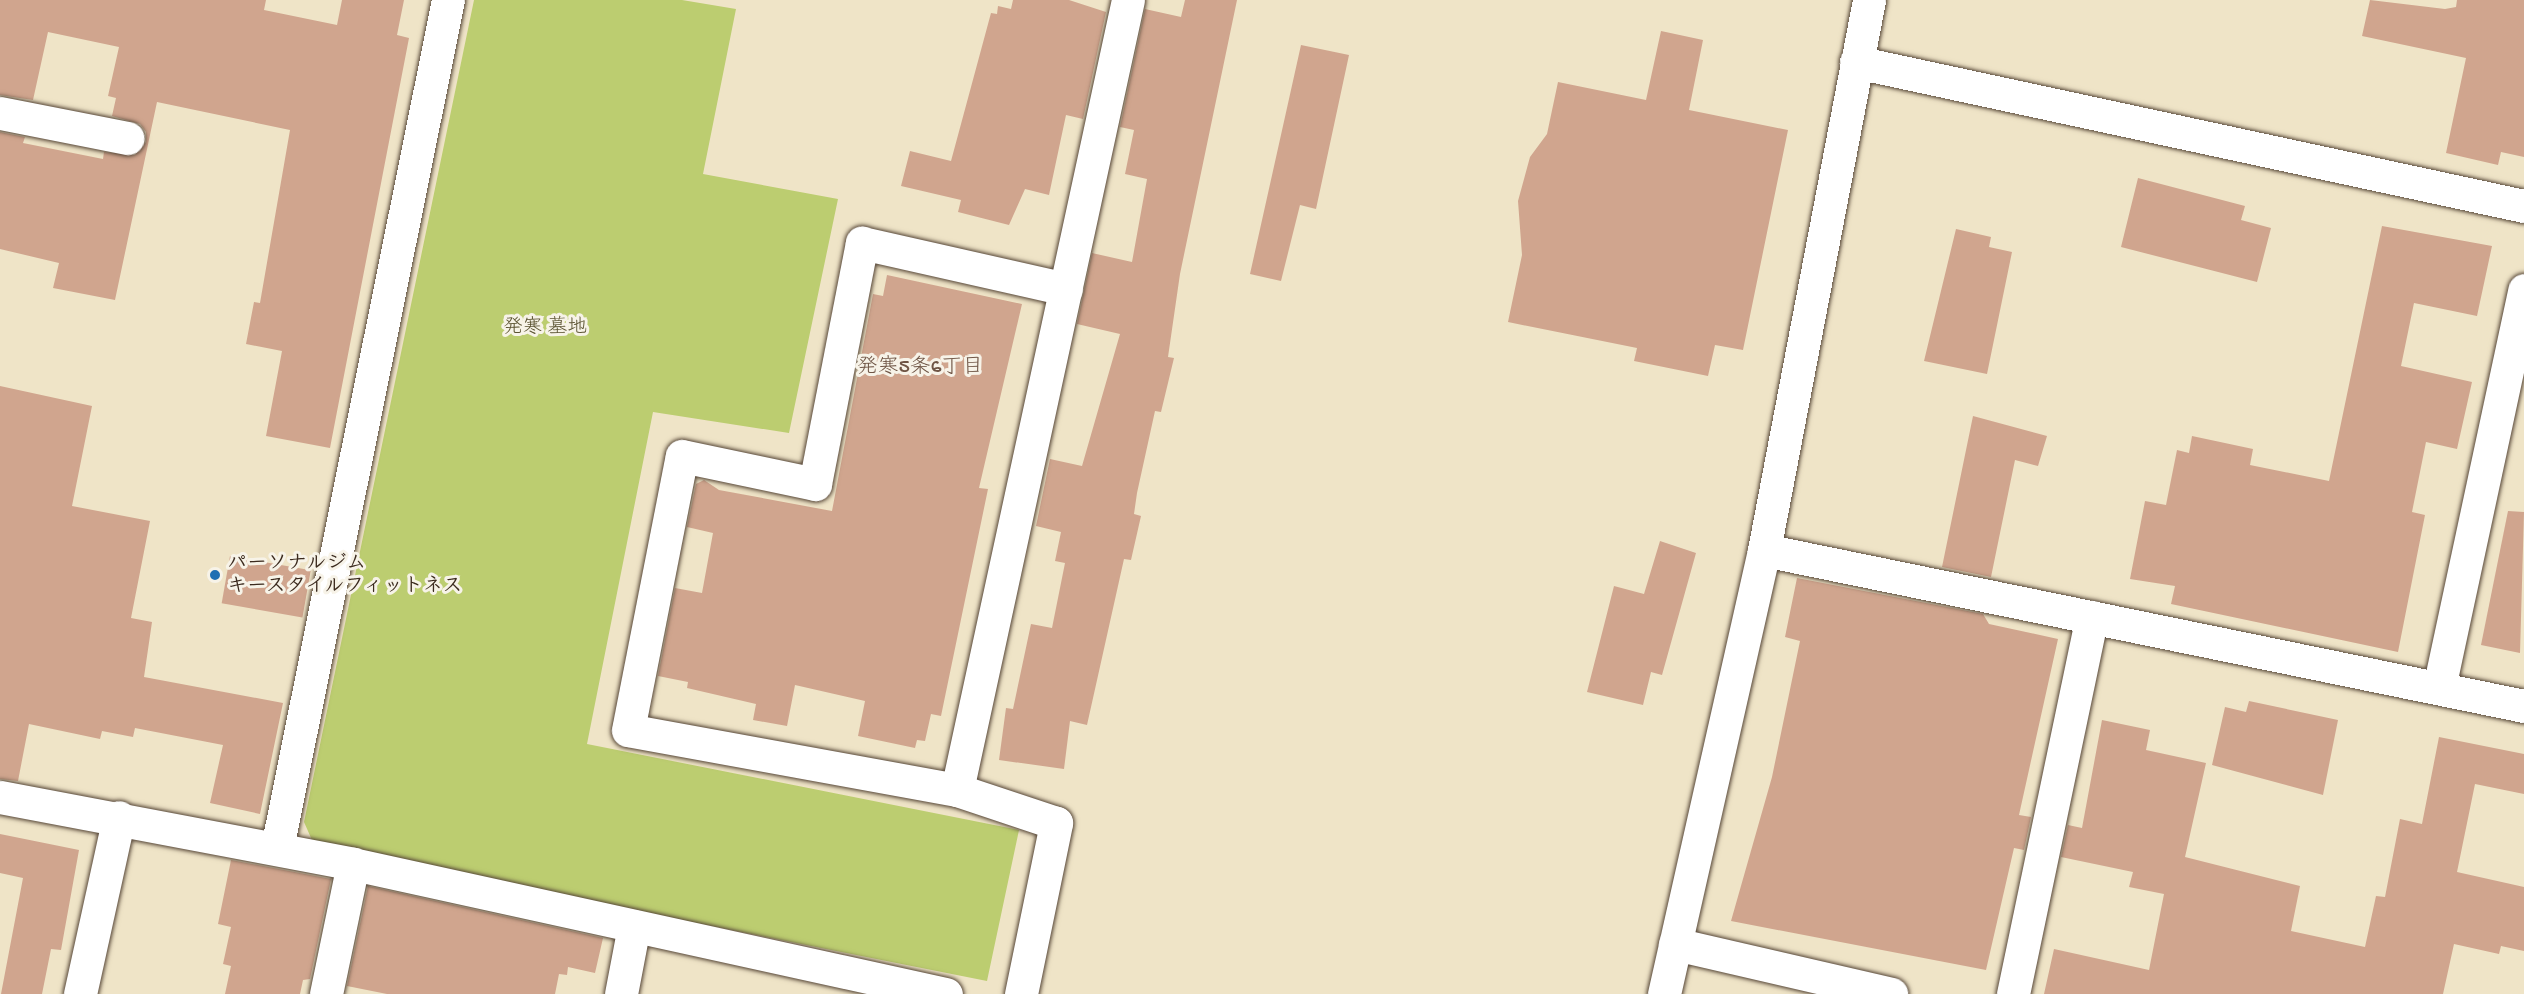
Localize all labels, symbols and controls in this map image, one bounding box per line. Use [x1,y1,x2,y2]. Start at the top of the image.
park label: 発寒 墓地 [503,316,587,340]
district label: 発寒5条6丁目 [857,356,983,382]
place label: パーソナルジム キースタイルフィットネス [227,552,467,599]
marker: パーソナルジム キースタイルフィットネス [208,568,222,582]

